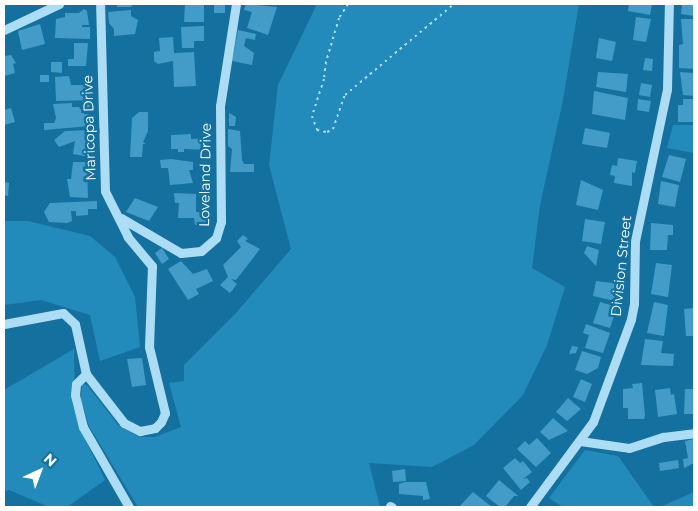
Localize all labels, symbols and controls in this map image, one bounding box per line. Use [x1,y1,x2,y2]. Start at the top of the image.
street label: Maricopa Drive [79,75,99,181]
street label: Loveland Drive [196,123,214,227]
street label: Division Street [607,215,635,317]
north arrow [15,446,65,496]
text: N [40,450,61,470]

